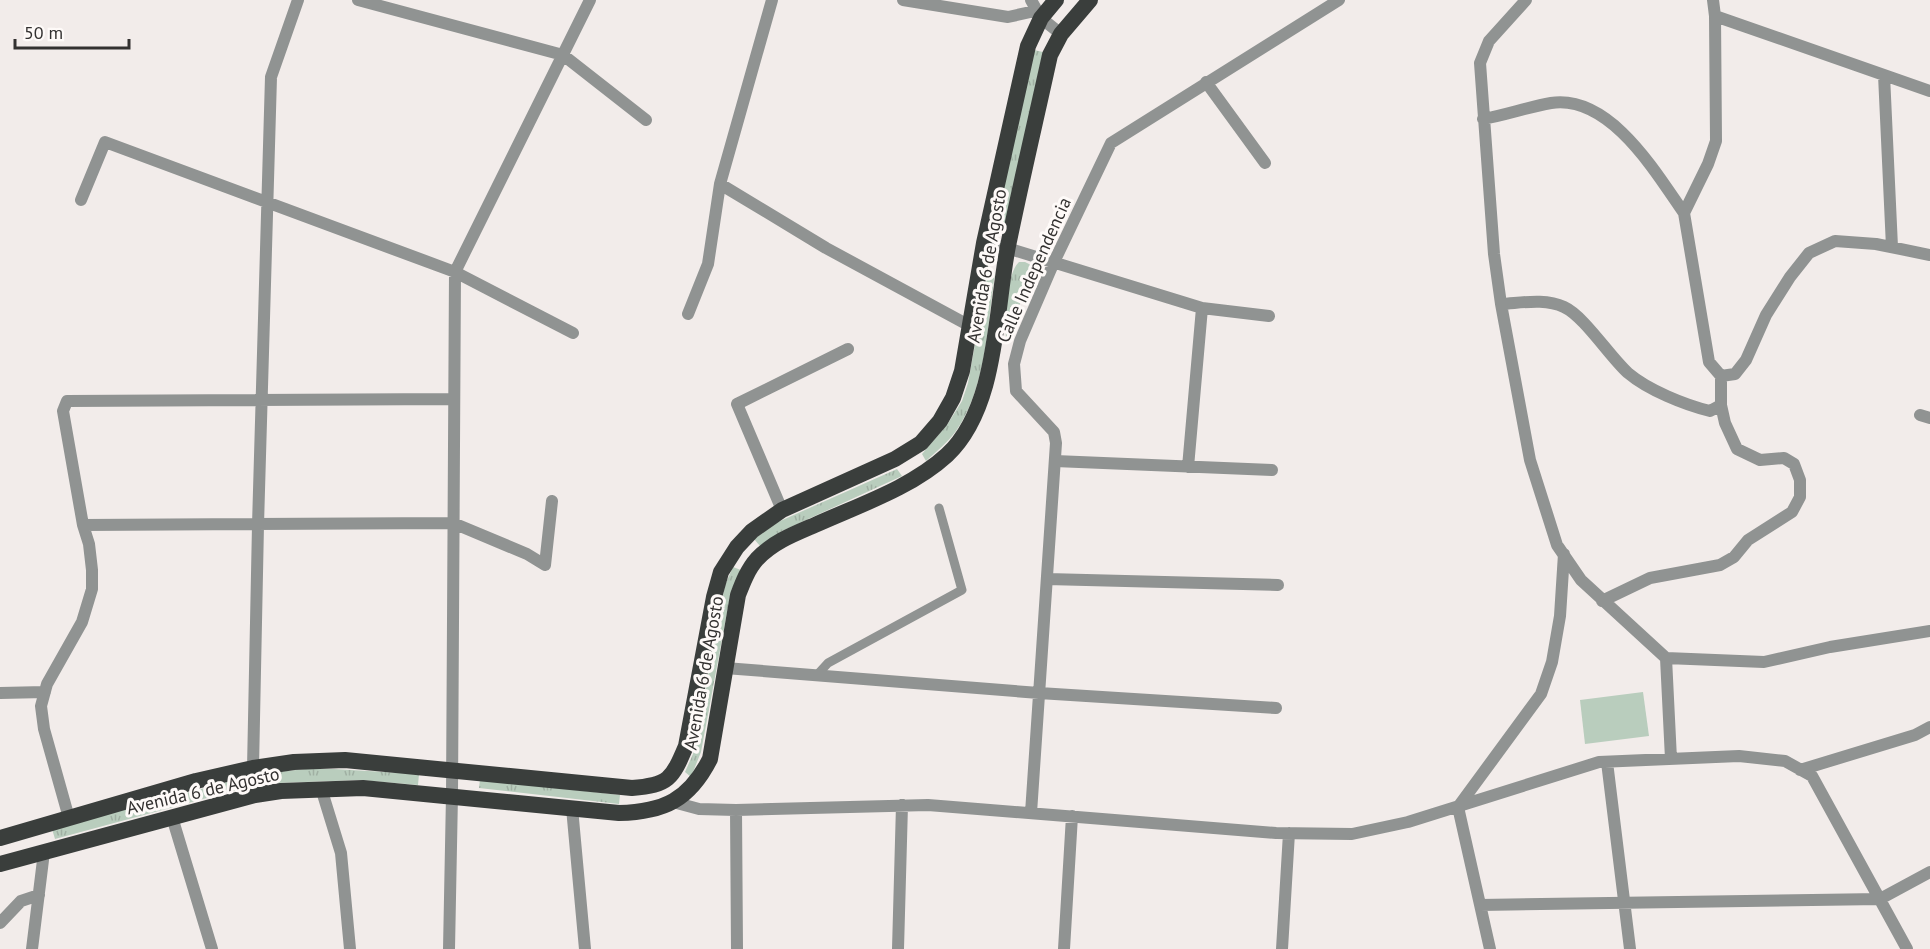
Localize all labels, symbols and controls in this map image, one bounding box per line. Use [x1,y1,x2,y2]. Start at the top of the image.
scale bar [15,12,129,50]
text: 50 m [24,21,63,44]
street label: Avenida 6 de Agosto [962,187,1011,345]
street label: Calle Independencia [991,194,1076,346]
street label: Avenida 6 de Agosto [679,594,728,752]
street label: Avenida 6 de Agosto [124,762,281,819]

